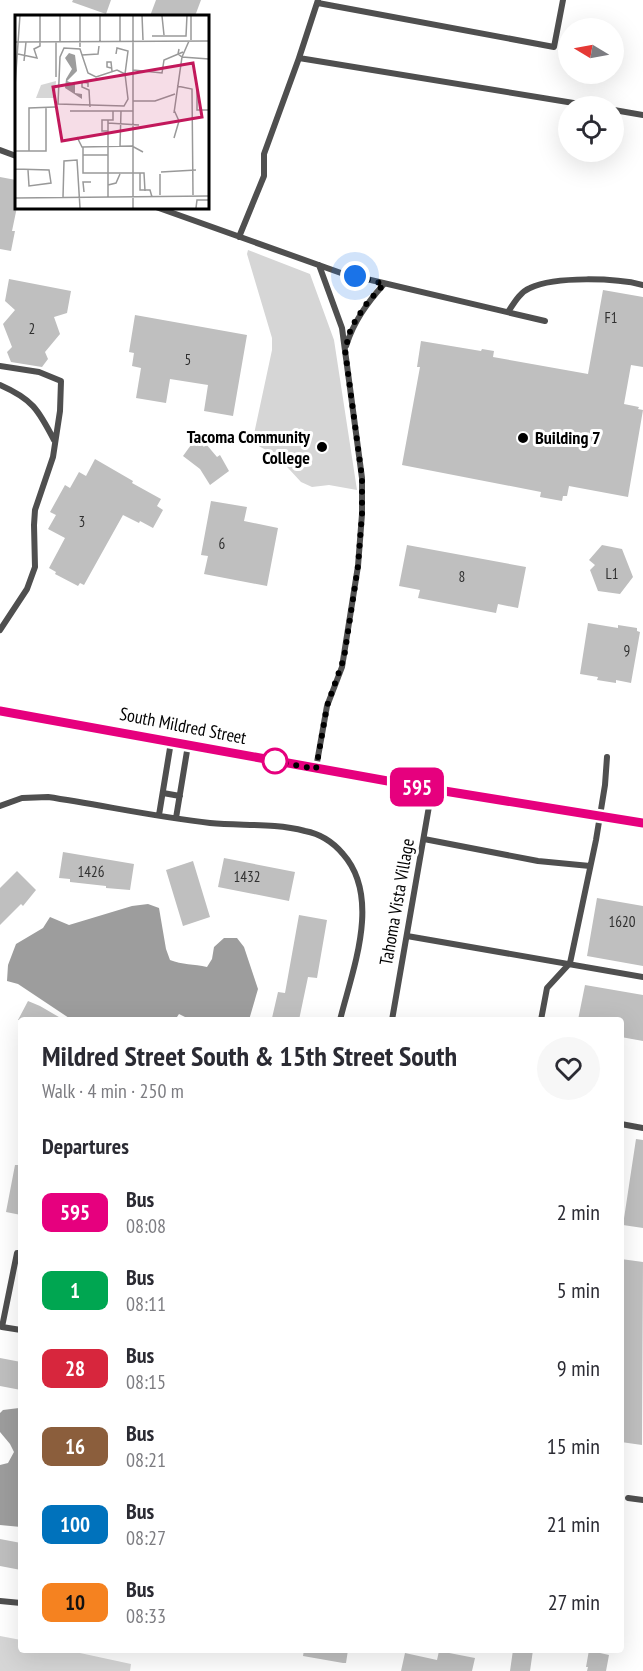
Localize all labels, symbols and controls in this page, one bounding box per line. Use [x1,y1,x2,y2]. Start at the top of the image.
inset map [15,15,208,208]
north arrow [558,18,624,84]
map controls [558,18,624,162]
button: locate [558,96,624,162]
your location [340,261,370,291]
house number: F1 [605,308,617,327]
house number: 2 [29,319,35,338]
house number: 5 [185,350,191,369]
place label: Tacoma Community College [187,425,311,469]
place label: Building 7 [535,426,601,449]
marker: Building 7 [516,431,530,445]
marker: Tacoma Community College [315,440,329,454]
house number: 3 [79,512,85,531]
house number: 6 [219,534,226,553]
house number: L1 [606,564,618,583]
house number: 8 [459,567,465,586]
house number: 9 [624,641,630,660]
street label: South Mildred Street [118,702,248,749]
unlabelled marker [262,748,288,774]
line badge: 595 [382,768,452,806]
text: 595 [402,774,432,801]
street label: Tahoma Vista Village [374,837,419,967]
house number: 1426 [77,862,105,881]
house number: 1432 [233,867,261,886]
house number: 1620 [608,912,636,931]
text: Mildred Street South & 15th Street South [42,1037,457,1074]
button: heart [537,1037,600,1100]
text: Walk · 4 min · 250 m [42,1078,184,1104]
text: Departures [42,1132,129,1160]
text: Bus [126,1185,154,1213]
text: 2 min [557,1198,600,1226]
text: 595 [60,1199,90,1226]
text: 08:08 [126,1213,166,1239]
text: Bus [126,1263,154,1291]
text: 5 min [557,1276,600,1304]
text: 1 [70,1277,80,1304]
text: 08:11 [126,1291,166,1317]
text: Bus [126,1341,154,1369]
text: 9 min [557,1354,600,1382]
text: 28 [65,1355,85,1382]
text: 08:15 [126,1369,166,1395]
text: Bus [126,1419,154,1447]
text: 15 min [547,1432,600,1460]
text: 16 [65,1433,85,1460]
text: 08:21 [126,1447,166,1473]
text: Bus [126,1497,154,1525]
text: 21 min [547,1510,600,1538]
text: 100 [60,1511,90,1538]
text: 08:27 [126,1525,166,1551]
text: Bus [126,1575,154,1603]
text: 27 min [548,1588,600,1616]
text: 10 [65,1589,85,1616]
text: 08:33 [126,1603,166,1629]

